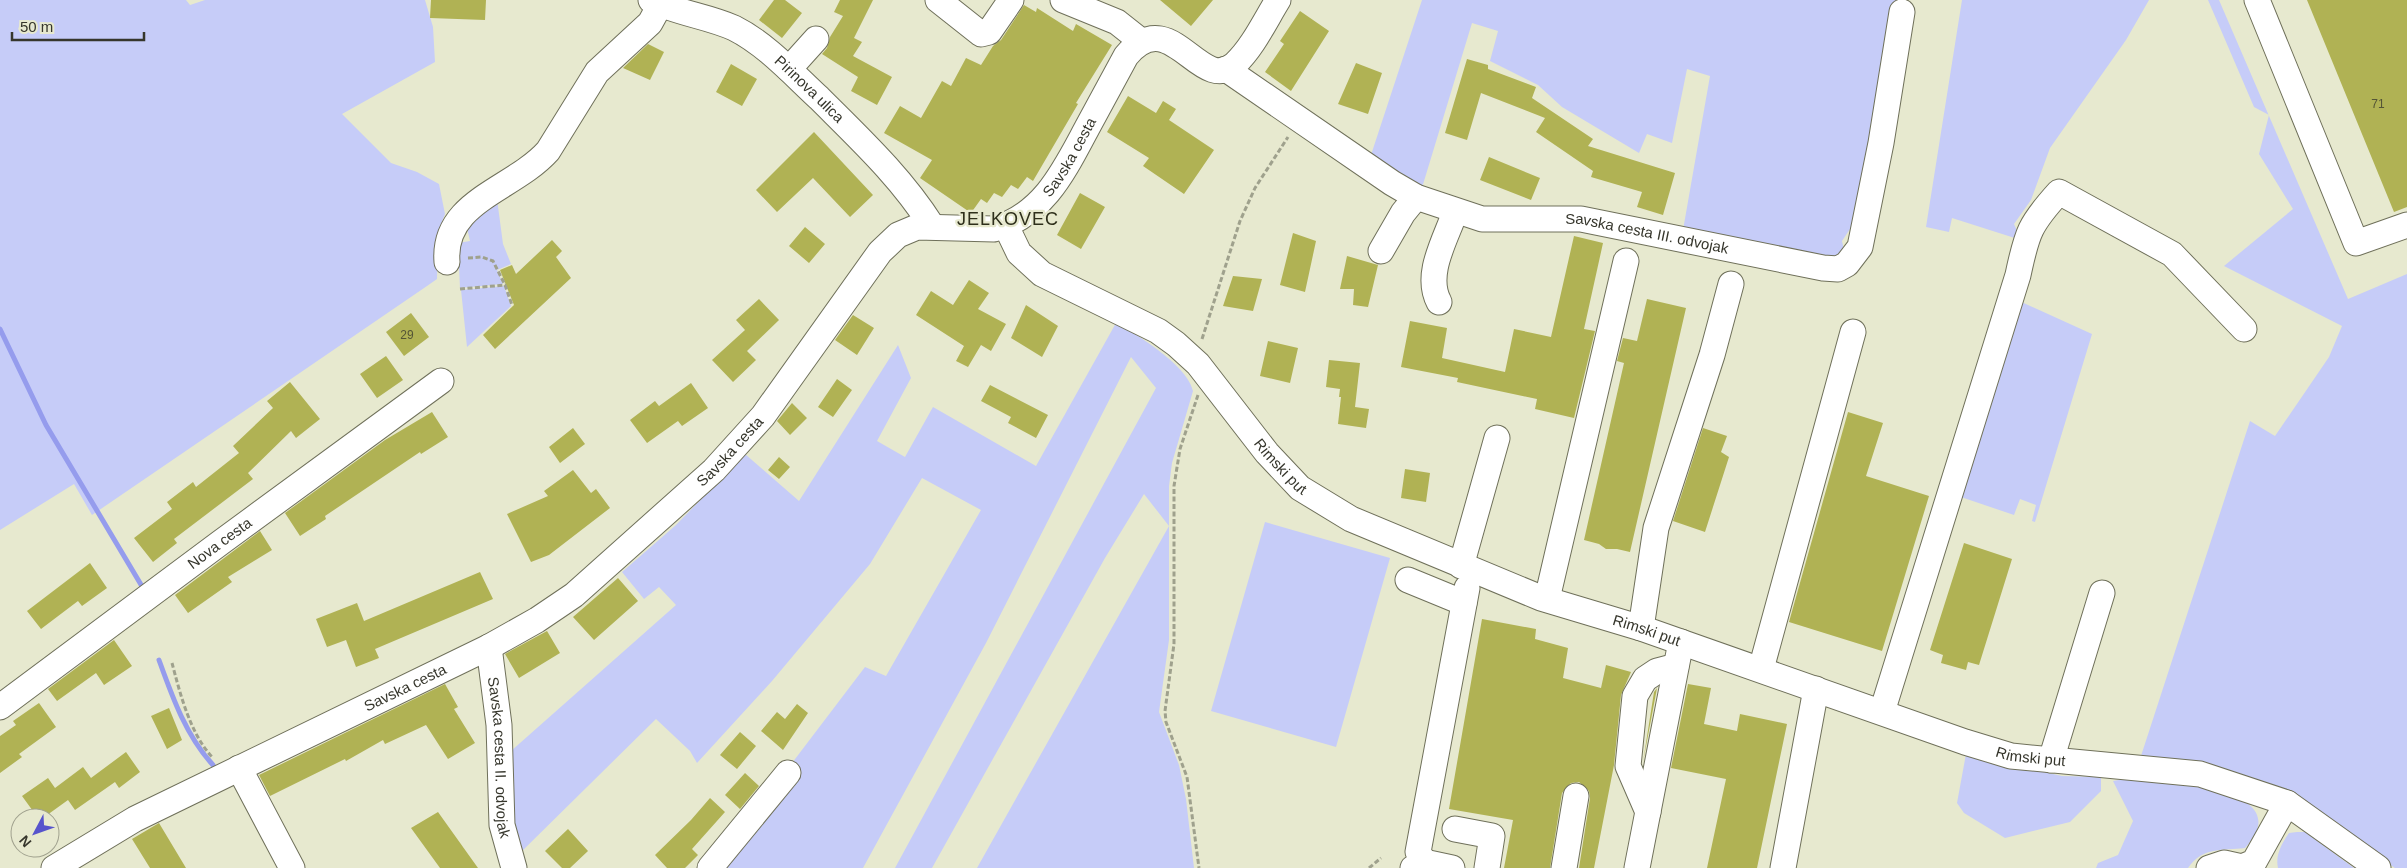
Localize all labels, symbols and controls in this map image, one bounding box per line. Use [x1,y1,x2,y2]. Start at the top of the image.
scale bar [12,10,145,42]
text: 50 m [20,18,53,35]
street label: Pirinova ulica [772,52,848,126]
house number: 71 [2371,97,2385,111]
street label: Savska cesta [1039,114,1099,200]
district label: JELKOVEC [957,209,1059,229]
street label: Savska cesta III. odvojak [1565,210,1731,257]
house number: 29 [400,328,414,342]
street label: Savska cesta [693,412,767,489]
street label: Rimski put [1251,435,1311,498]
street label: Nova cesta [184,513,255,572]
street label: Rimski put [1611,611,1684,649]
street label: Savska cesta [361,660,449,714]
street label: Savska cesta II. odvojak [485,676,514,840]
street label: Rimski put [1994,743,2067,769]
north arrow [10,808,60,858]
text: N [16,832,35,851]

